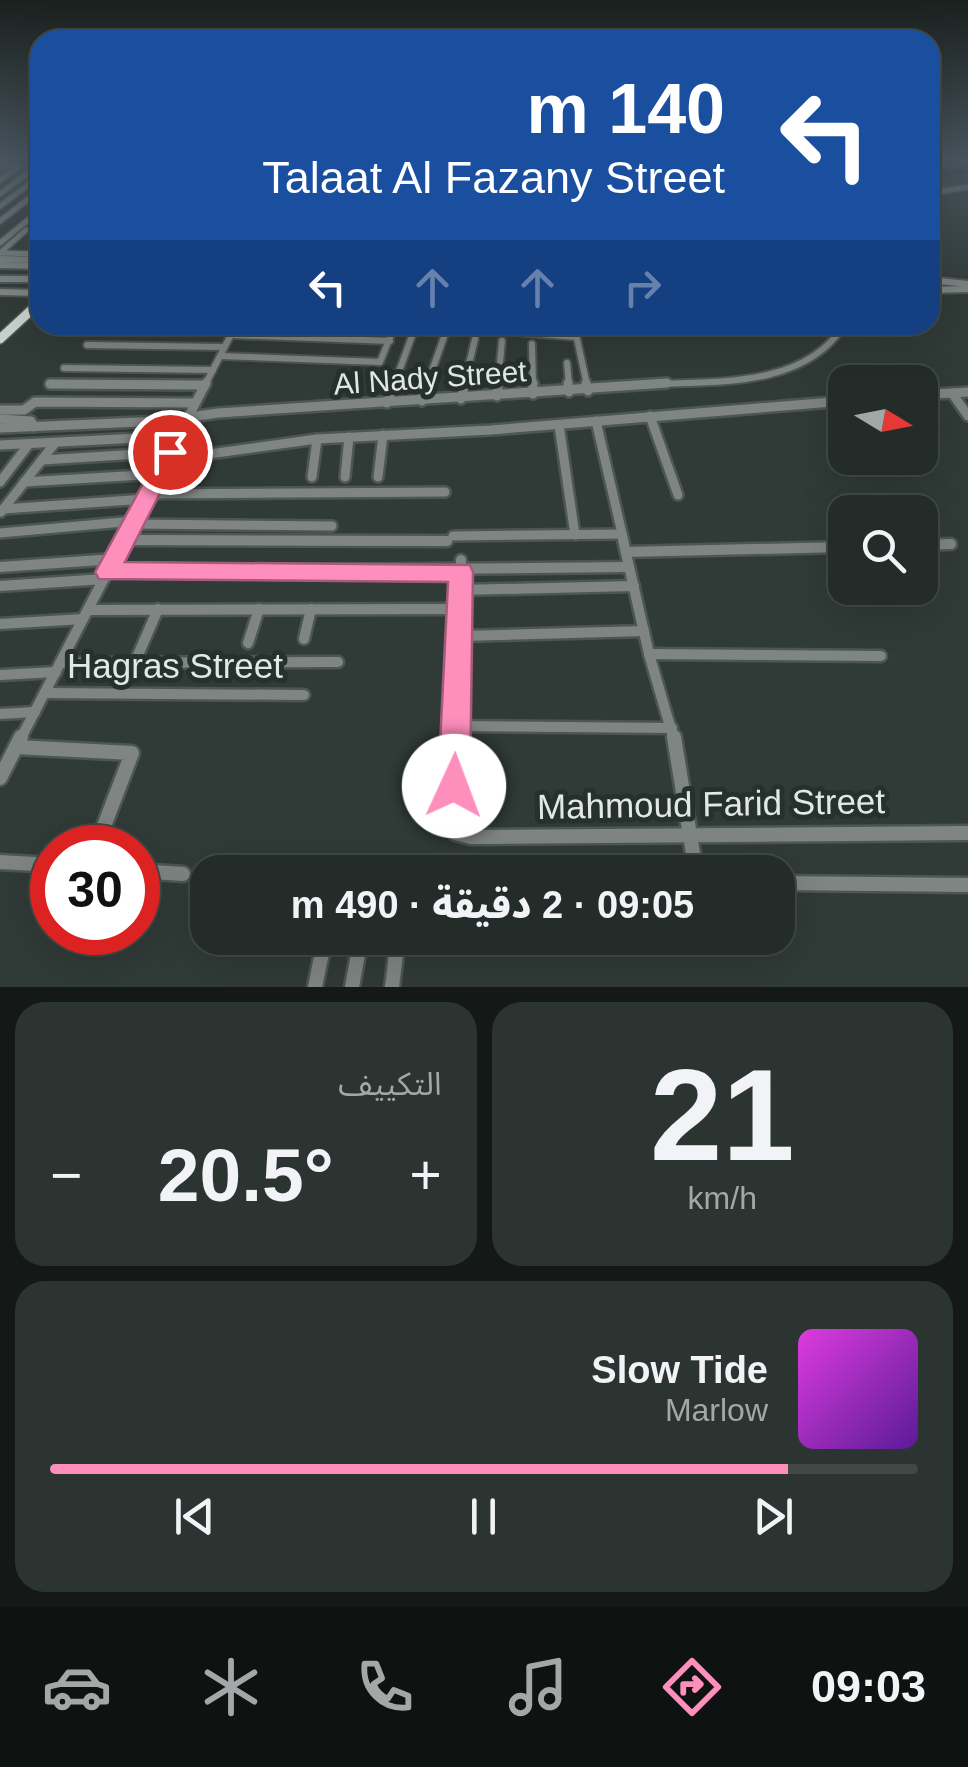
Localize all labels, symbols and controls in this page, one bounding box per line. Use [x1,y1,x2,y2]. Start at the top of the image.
text: 140 m [527,70,725,148]
icon: left [760,70,890,200]
text: Talaat Al Fazany Street [262,152,725,203]
icon: left [300,260,355,315]
icon: ahead [405,260,460,315]
icon: ahead [510,260,565,315]
icon: right [615,260,670,315]
street label: Al Nady Street [332,354,528,401]
north arrow [828,365,938,475]
map controls [828,365,938,605]
pin [128,410,213,495]
icon: arrive [143,425,198,480]
button: search [828,495,938,605]
street label: Hagras Street [67,646,283,685]
position arrow [402,734,506,838]
street label: Mahmoud Farid Street [537,781,886,826]
speed limit sign: 30 [30,825,160,955]
text: 09:05 · 2 دقيقة · 490 m [291,884,694,926]
text: 21 [650,1042,795,1188]
text: التكييف [338,1066,442,1102]
text: 20.5° [158,1133,334,1217]
text: − [50,1144,82,1206]
text: + [409,1144,442,1206]
text: km/h [688,1180,757,1216]
text: Slow Tide [591,1349,768,1391]
text: Marlow [665,1392,768,1428]
icon: previous [167,1489,222,1544]
icon: pause [456,1489,511,1544]
icon: next [746,1489,801,1544]
icon: car [42,1652,112,1722]
icon: climate [196,1652,266,1722]
icon: phone [350,1652,420,1722]
icon: music [503,1652,573,1722]
icon: directions [657,1652,727,1722]
text: 09:03 [811,1661,926,1712]

